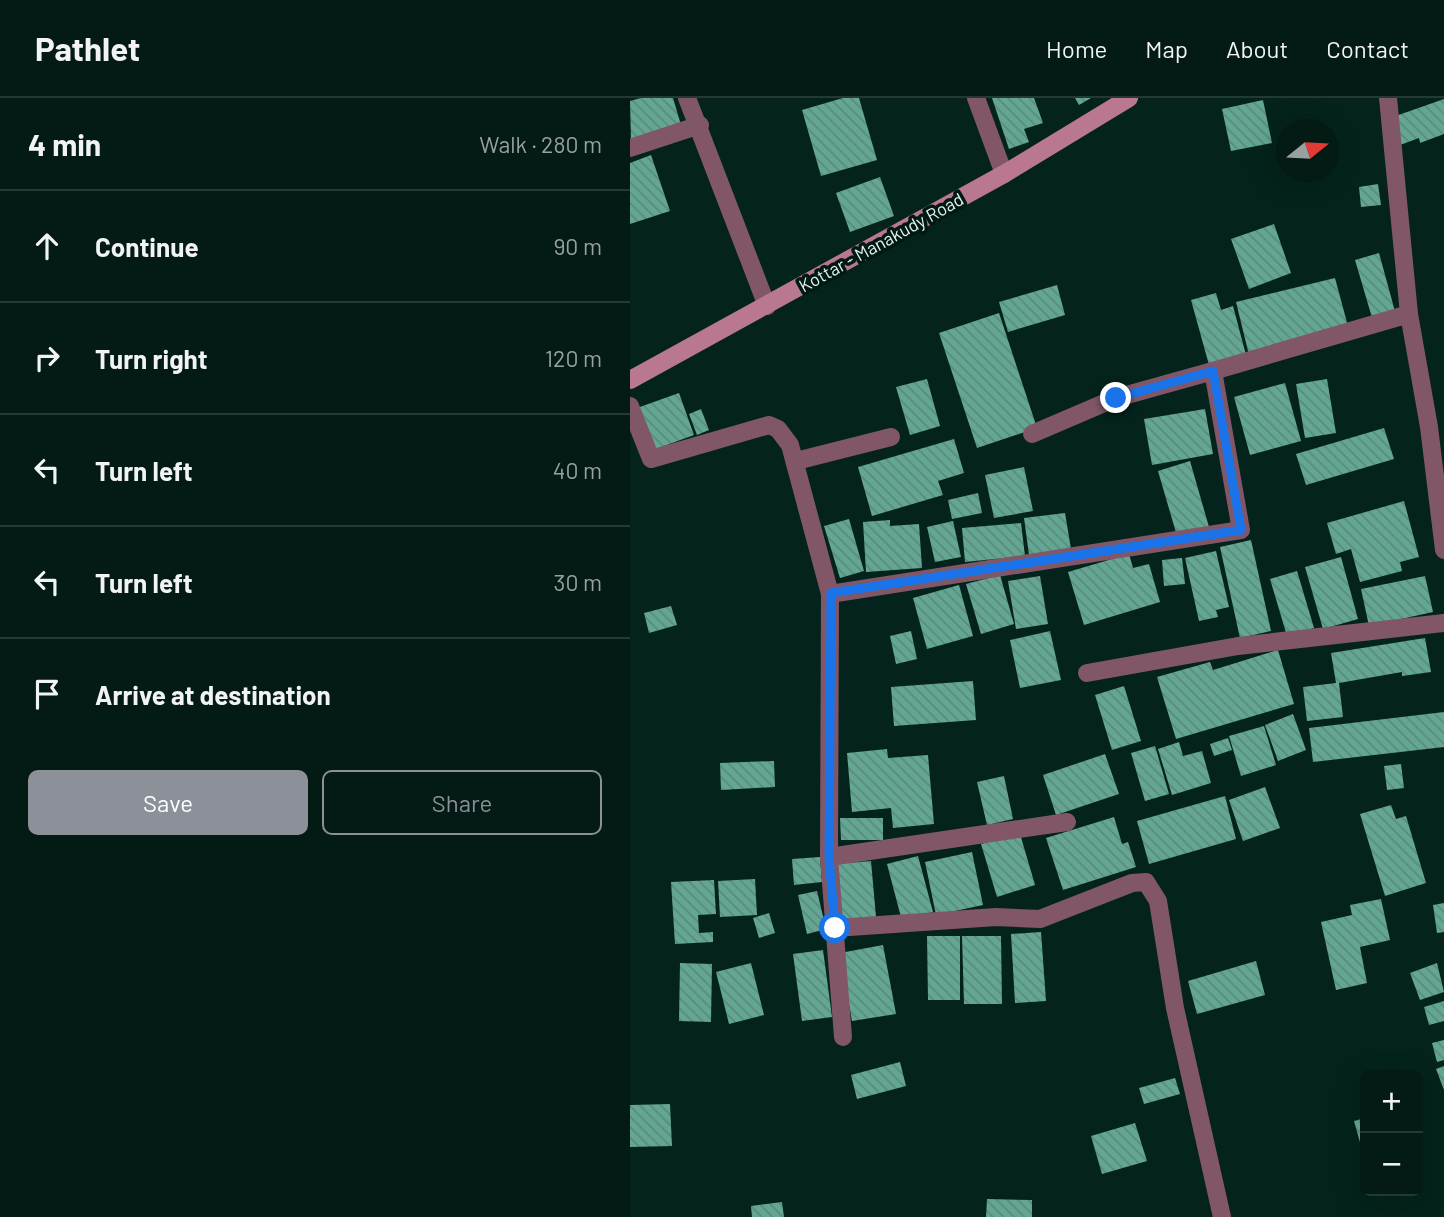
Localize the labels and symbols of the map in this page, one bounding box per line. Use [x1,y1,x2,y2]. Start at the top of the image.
north arrow [1276,119,1339,182]
street label: Kottar - Manakudy Road [795,188,967,296]
route end [1100,382,1131,413]
route start [819,912,850,943]

